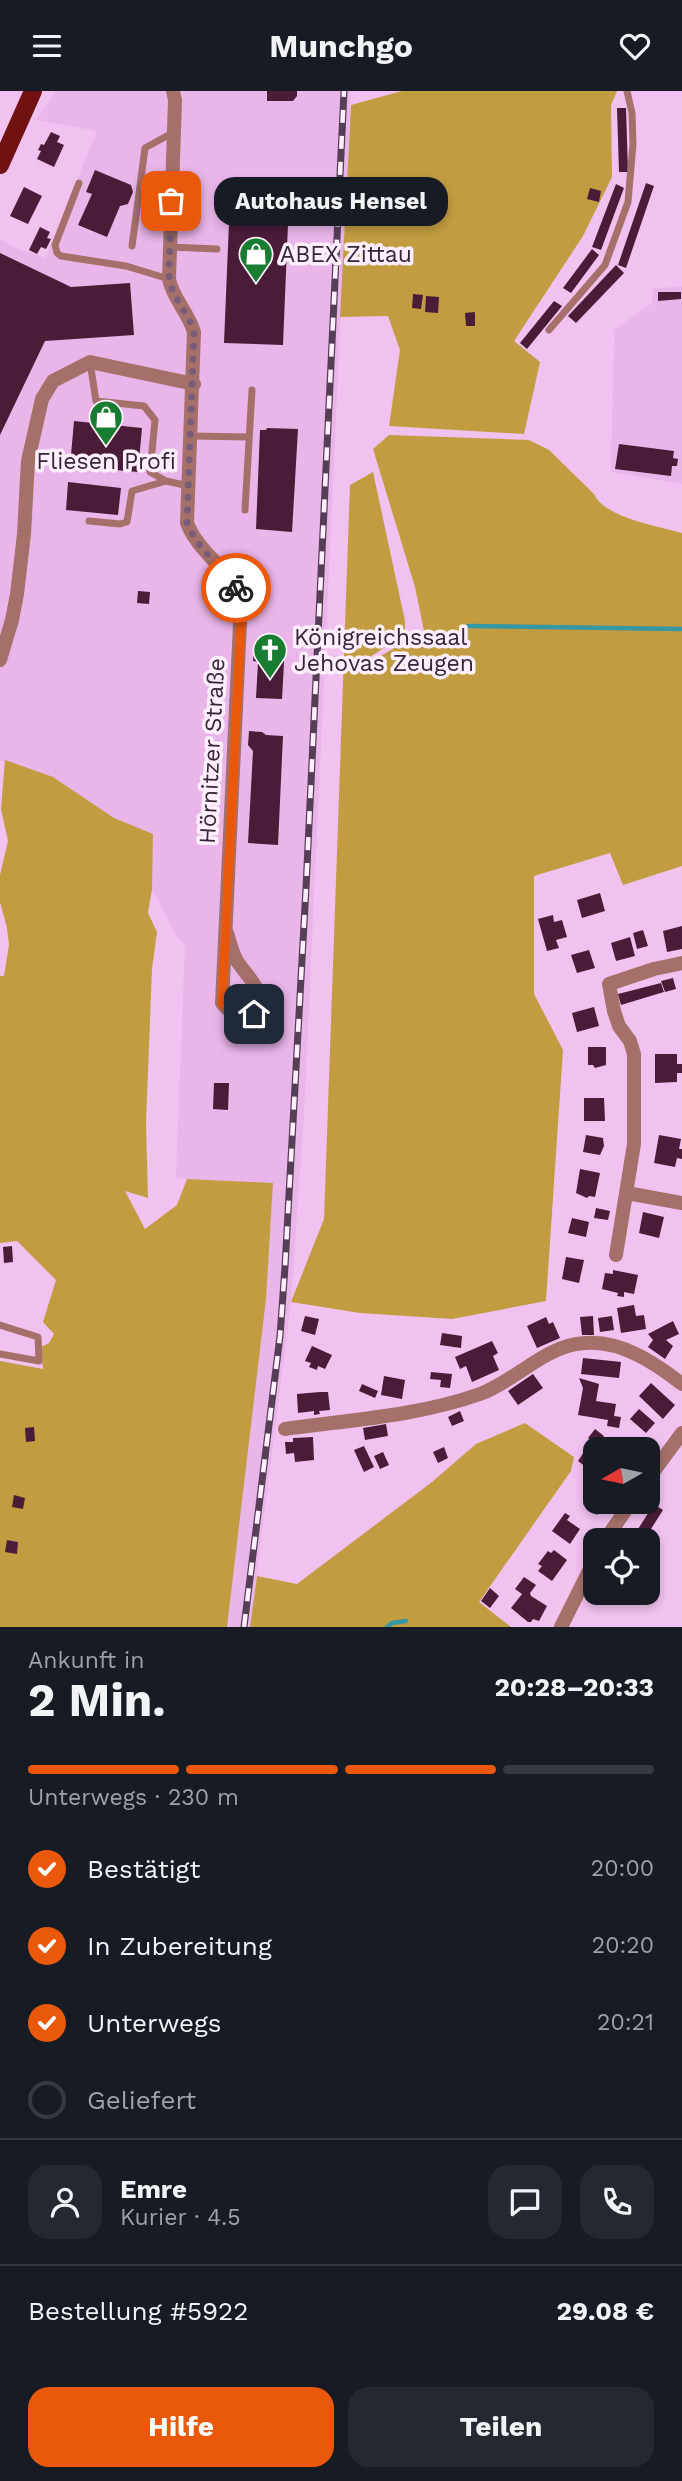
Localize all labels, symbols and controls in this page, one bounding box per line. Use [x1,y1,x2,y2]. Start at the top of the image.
icon: menu [28,27,66,65]
text: Munchgo [269,27,413,65]
icon: heart [616,27,654,65]
pin [141,171,201,231]
callout: Autohaus Hensel [213,177,448,225]
icon: bag [152,182,190,220]
text: Autohaus Hensel [235,188,427,215]
shop icon: ABEX Zittau [237,235,275,284]
place label: ABEX Zittau [280,241,412,268]
shop icon: Fliesen Profi [87,398,125,447]
place label: Fliesen Profi [36,448,176,475]
courier [201,553,271,623]
icon: bike [217,569,255,607]
place label: Königreichssaal Jehovas Zeugen [294,624,474,677]
church icon: Königreichssaal Jehovas Zeugen [251,631,289,680]
street label: Hörnitzer Straße [194,657,230,845]
pin [224,984,284,1044]
icon: home [235,995,273,1033]
north arrow [583,1437,660,1514]
map controls [583,1437,660,1605]
button: locate [583,1528,660,1605]
text: Ankunft in [28,1647,144,1674]
text: 20:28–20:33 [494,1672,654,1702]
text: 2 Min. [28,1673,166,1727]
text: Unterwegs · 230 m [28,1784,239,1811]
icon: check [28,1850,66,1888]
text: Bestätigt [87,1854,200,1884]
text: 20:00 [591,1855,654,1882]
icon: check [28,1927,66,1965]
text: In Zubereitung [87,1931,272,1961]
text: 20:20 [592,1932,654,1959]
icon: check [28,2004,66,2042]
text: Unterwegs [87,2008,222,2038]
text: 20:21 [597,2009,654,2036]
text: Geliefert [87,2085,196,2115]
button: person [28,2165,102,2239]
button: chat [488,2165,562,2239]
button: phone [580,2165,654,2239]
text: Emre [120,2174,187,2204]
text: Kurier · 4.5 [120,2204,241,2231]
text: Bestellung #5922 [28,2296,248,2326]
text: 29.08 € [557,2296,654,2326]
button: Hilfe [28,2387,334,2467]
button: Teilen [348,2387,654,2467]

